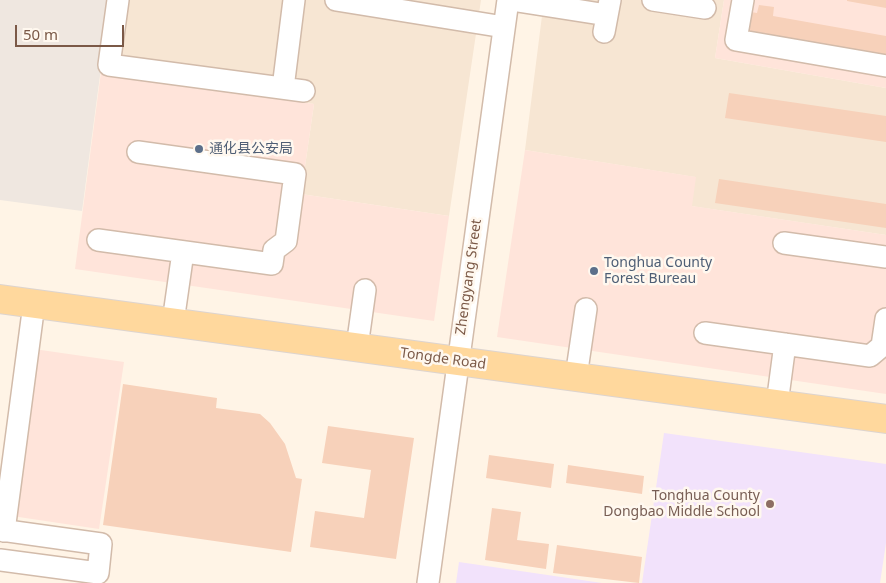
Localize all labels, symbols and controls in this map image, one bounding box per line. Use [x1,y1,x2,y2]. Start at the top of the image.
scale bar [18,15,126,47]
text: 50 m [23,24,58,44]
place label: 通化县公安局 [209,141,293,157]
marker: 通化县公安局 [193,143,205,155]
street label: Zhengyang Street [453,218,485,336]
place label: Tonghua County Forest Bureau [604,255,712,288]
marker: Tonghua County Forest Bureau [588,265,600,277]
street label: Tongde Road [399,345,487,373]
place label: Tonghua County Dongbao Middle School [603,488,760,520]
marker: Tonghua County Dongbao Middle School [764,498,776,510]

